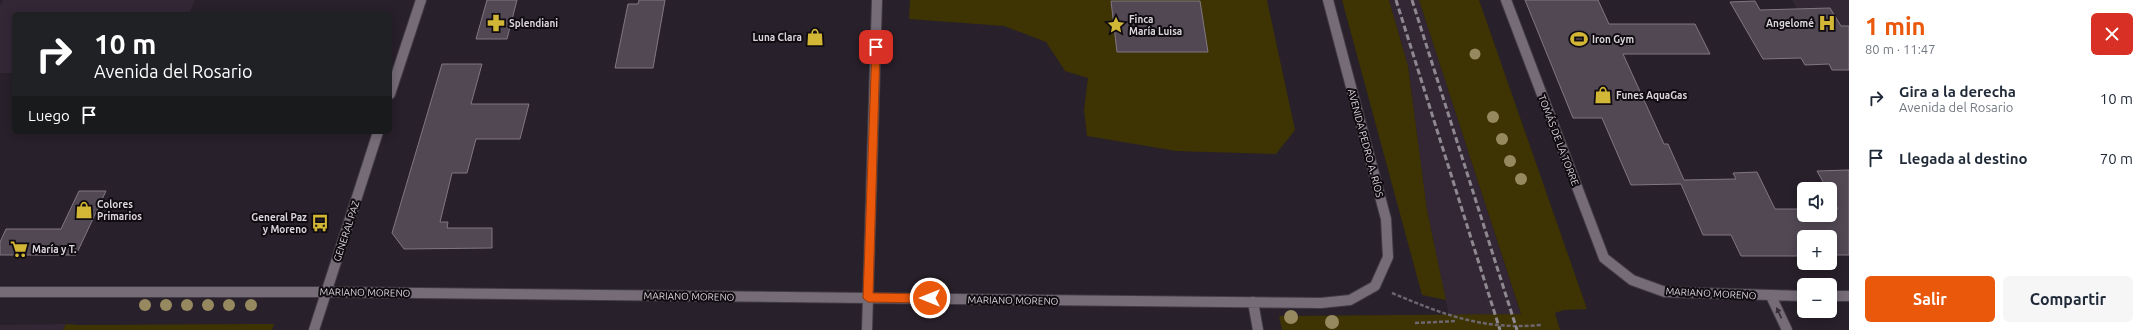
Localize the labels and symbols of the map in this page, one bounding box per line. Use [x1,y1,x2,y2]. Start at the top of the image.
pharmacy icon: Splendiani [486,13,506,33]
hospital icon: Angelomé [1817,13,1837,33]
place label: Finca María Luisa [1129,14,1182,37]
place icon: Finca María Luisa [1106,15,1126,35]
place label: Splendiani [509,18,558,29]
place label: Angelomé [1766,18,1814,29]
shop icon: Luna Clara [805,27,825,47]
sports icon: Iron Gym [1569,29,1589,49]
pin [859,30,893,64]
place label: Luna Clara [753,32,802,43]
place label: Iron Gym [1592,34,1634,45]
shop icon: Funes AquaGas [1593,85,1613,105]
street label: AVENIDA PEDRO A. RÍOS [1346,88,1386,198]
place label: Funes AquaGas [1616,90,1688,101]
street label: TOMÁS DE LA TORRE [1536,93,1582,188]
place label: Colores Primarios [97,199,142,222]
street label: GENERAL PAZ [331,199,362,263]
shop icon: Colores Primarios [74,200,94,220]
place label: General Paz y Moreno [251,212,307,235]
bus stop icon: General Paz y Moreno [310,213,330,233]
supermarket icon: María y T. [9,239,29,259]
place label: María y T. [32,243,77,255]
position arrow [909,277,951,319]
street label: MARIANO MORENO [319,286,411,299]
street label: MARIANO MORENO [1665,286,1757,301]
street label: MARIANO MORENO [643,290,735,303]
street label: MARIANO MORENO [967,294,1059,307]
one-way arrow [1776,307,1782,319]

